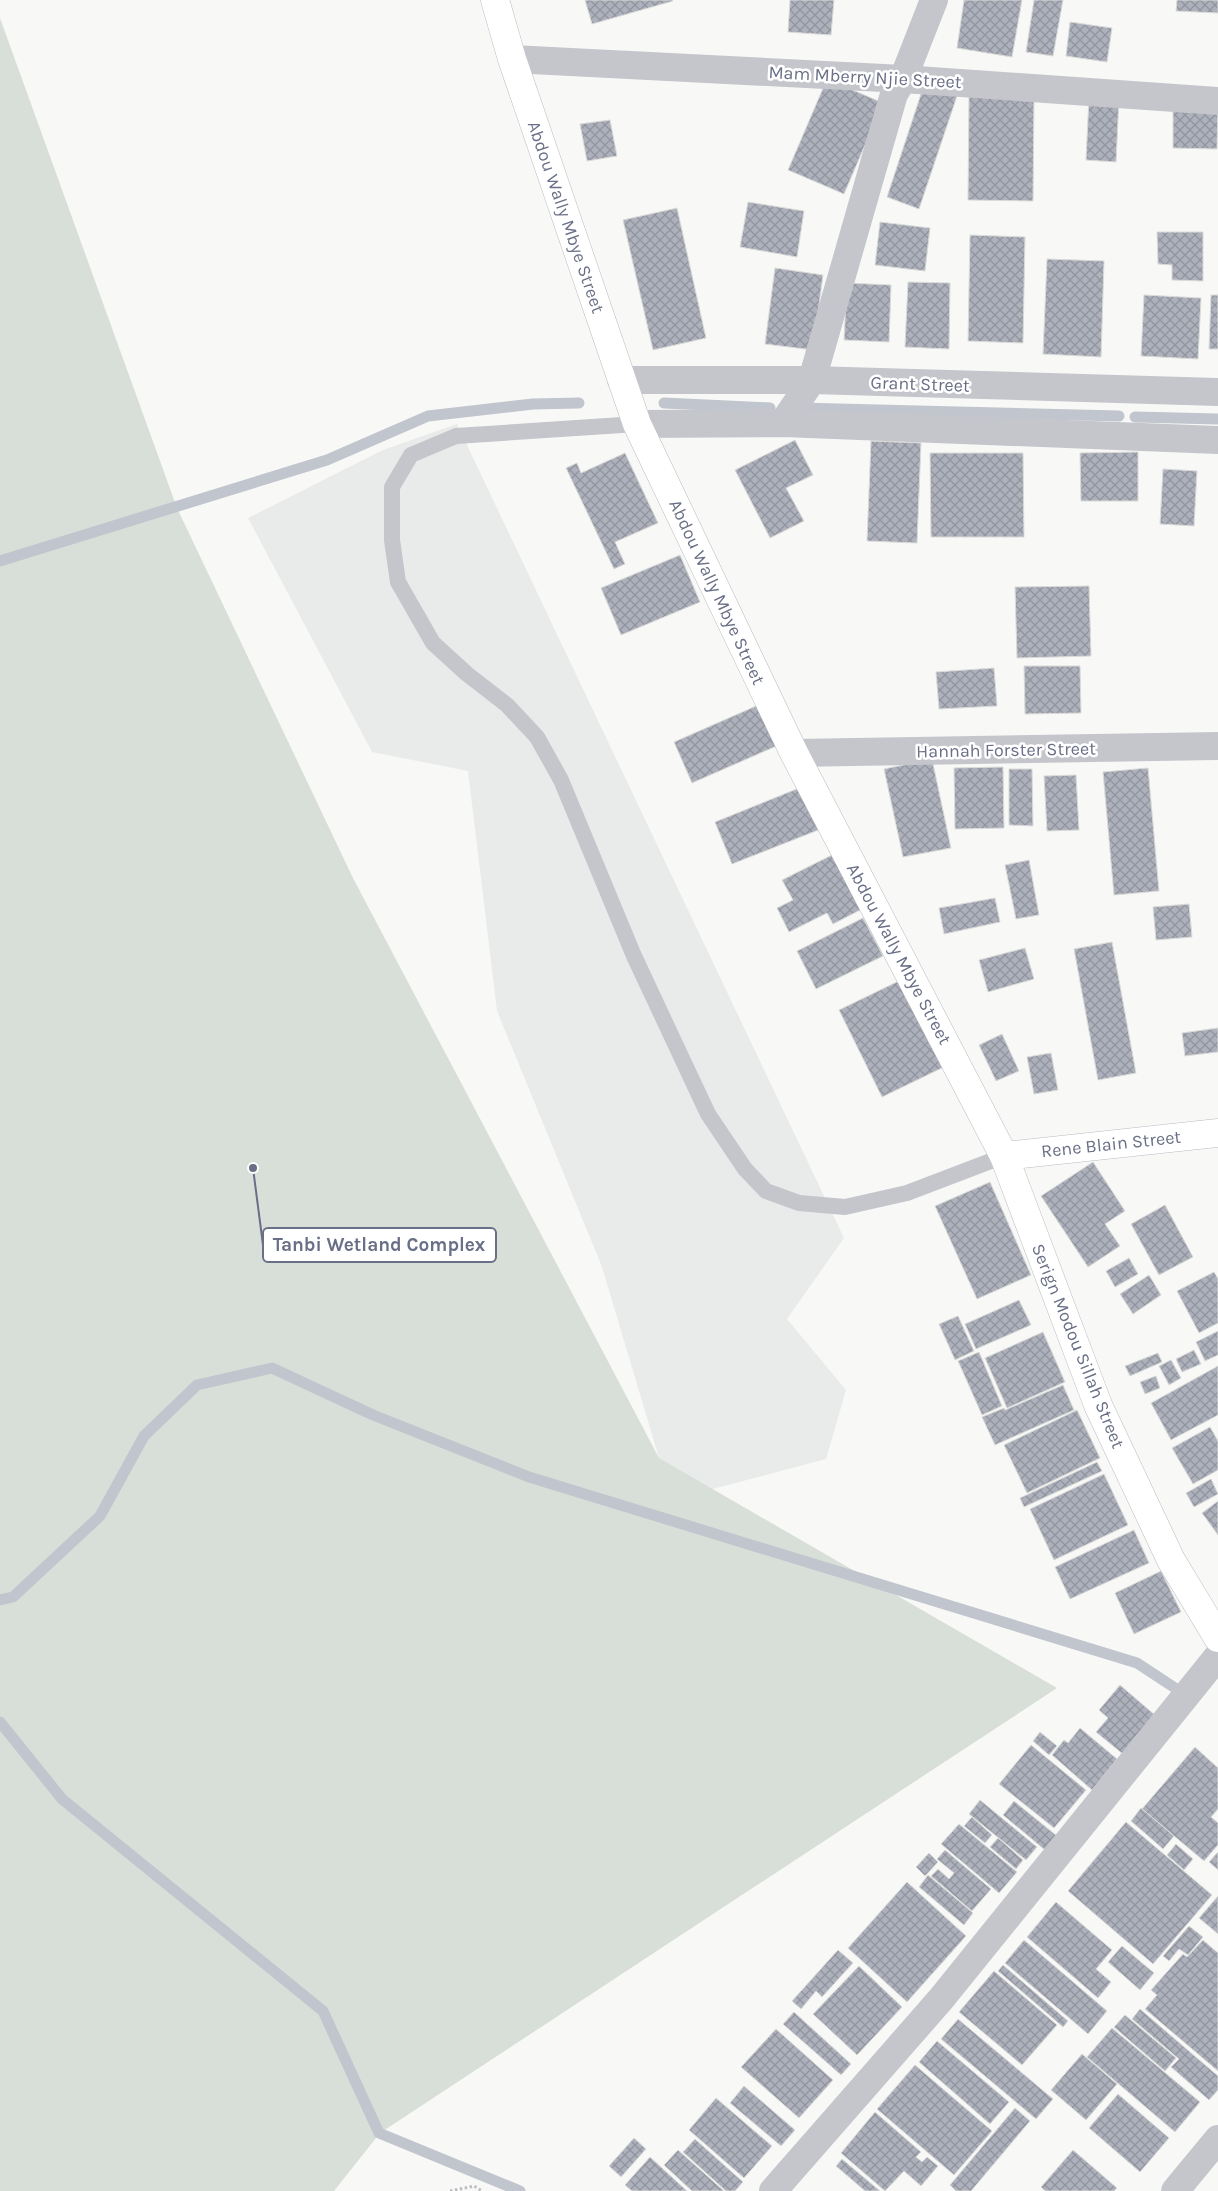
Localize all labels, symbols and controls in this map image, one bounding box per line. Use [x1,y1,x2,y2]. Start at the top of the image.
street label: Mam Mberry Njie Street [768,61,962,93]
street label: Abdou Wally Mbye Street [523,118,609,316]
street label: Grant Street [870,371,970,397]
street label: Abdou Wally Mbye Street [664,496,770,688]
street label: Hannah Forster Street [916,737,1096,763]
street label: Abdou Wally Mbye Street [842,860,956,1049]
street label: Rene Blain Street [1040,1126,1182,1162]
callout: Tanbi Wetland Complex [263,1228,496,1262]
text: Tanbi Wetland Complex [273,1234,486,1256]
street label: Serign Modou Sillah Street [1027,1240,1129,1452]

